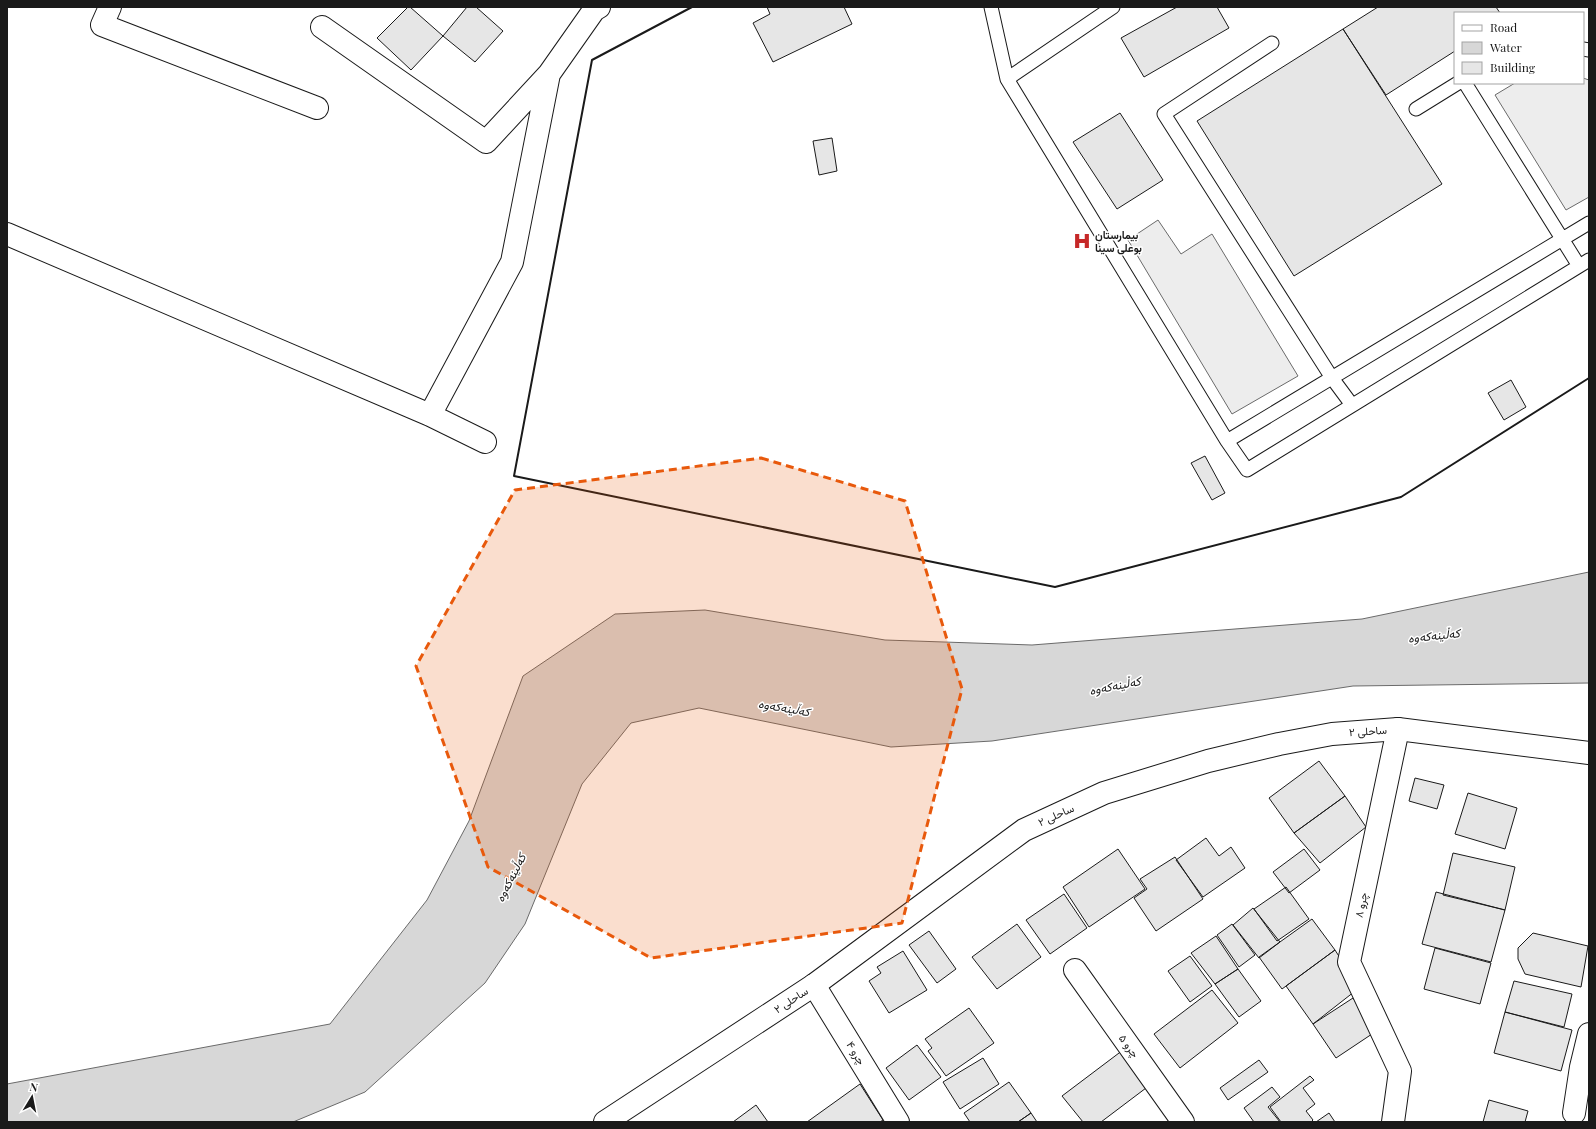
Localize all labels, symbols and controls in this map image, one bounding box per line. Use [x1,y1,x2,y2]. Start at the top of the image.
legend [1454,12,1584,84]
text: Road [1490,19,1517,35]
text: Water [1489,39,1523,55]
text: Building [1490,59,1536,75]
place label: بیمارستان بوعلی سینا [1095,227,1142,255]
hospital icon: بیمارستان بوعلی سینا [1072,231,1092,251]
water label: کەڵینەکەوە [1407,624,1463,647]
water label: کەڵینەکەوە [1088,672,1145,699]
water label: کەڵینەکەوە [757,695,814,721]
street label: ساحلی ۲ [1348,722,1388,739]
street label: ساحلی ۲ [1035,800,1077,829]
water label: کەڵینەکەوە [491,848,531,905]
street label: چرو ۸ [1351,891,1371,919]
street label: ساحلی ۲ [771,983,811,1016]
street label: چرو ۵ [1115,1031,1143,1061]
street label: چرو ۴ [843,1038,869,1068]
north arrow [12,1077,52,1117]
text: N [29,1079,39,1095]

